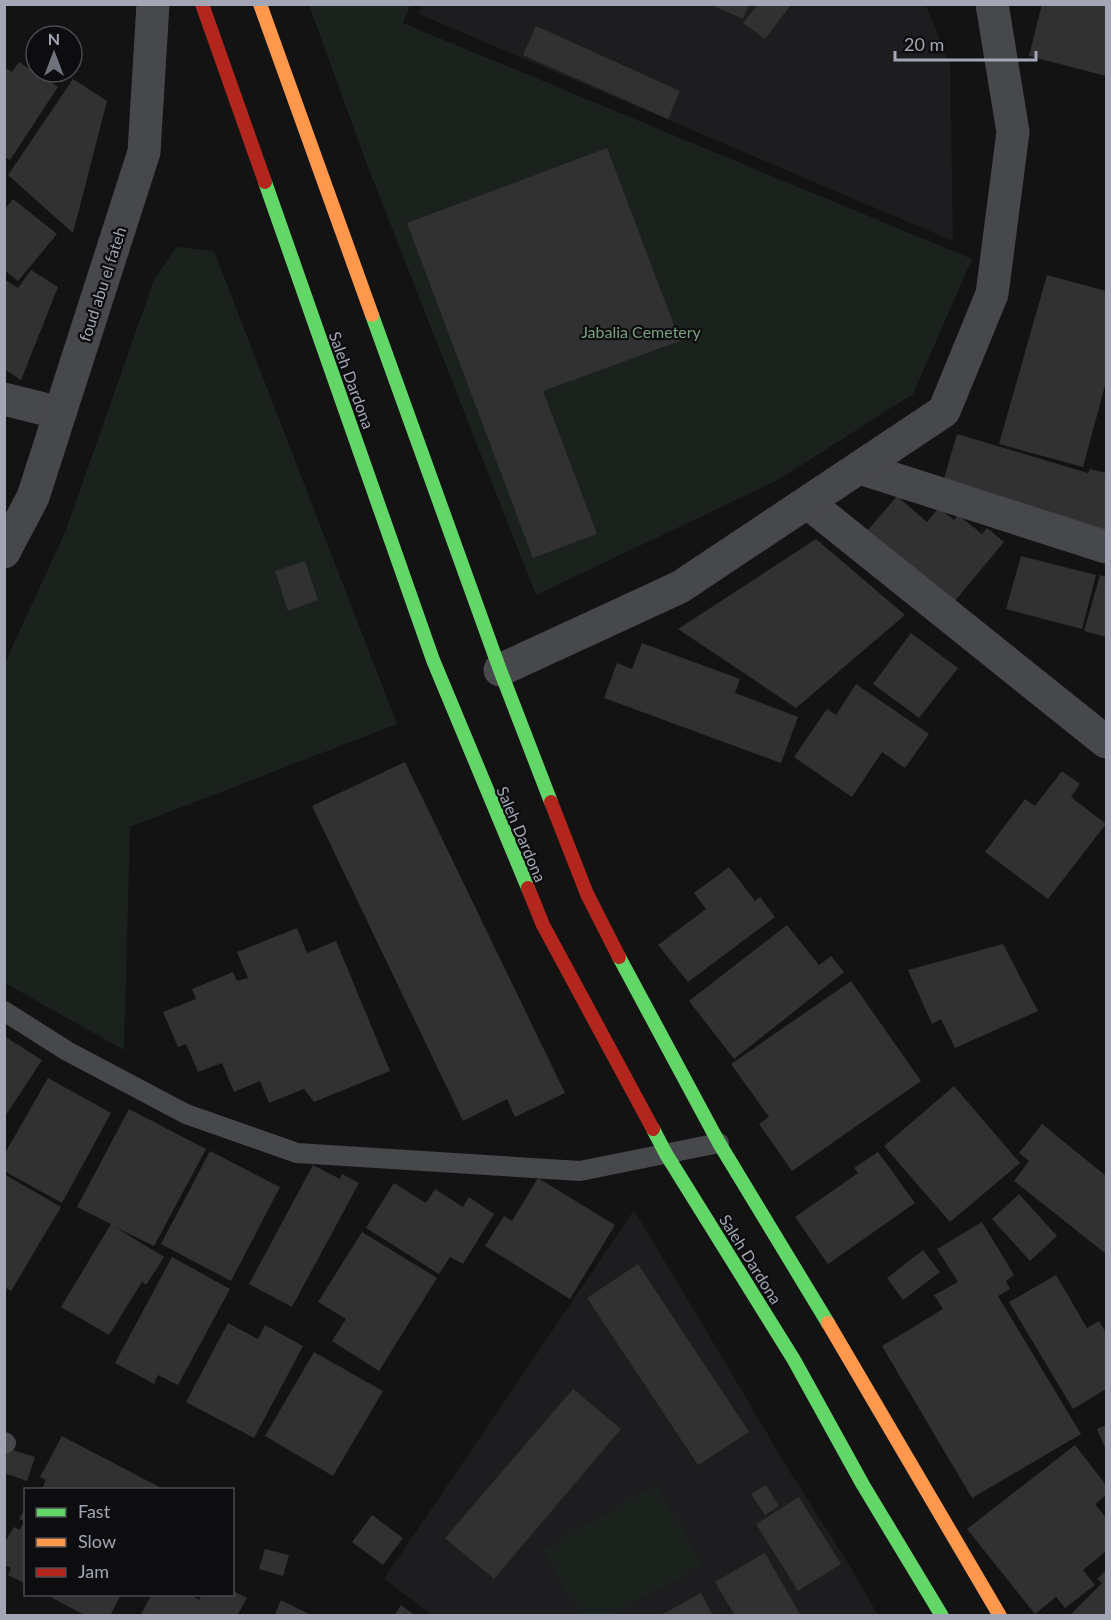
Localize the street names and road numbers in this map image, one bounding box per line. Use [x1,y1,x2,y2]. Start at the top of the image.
street label: foud abu el fateh [75,224,129,344]
street label: Saleh Dardona [326,329,378,431]
street label: Saleh Dardona [493,783,551,885]
street label: Saleh Dardona [716,1211,786,1307]

